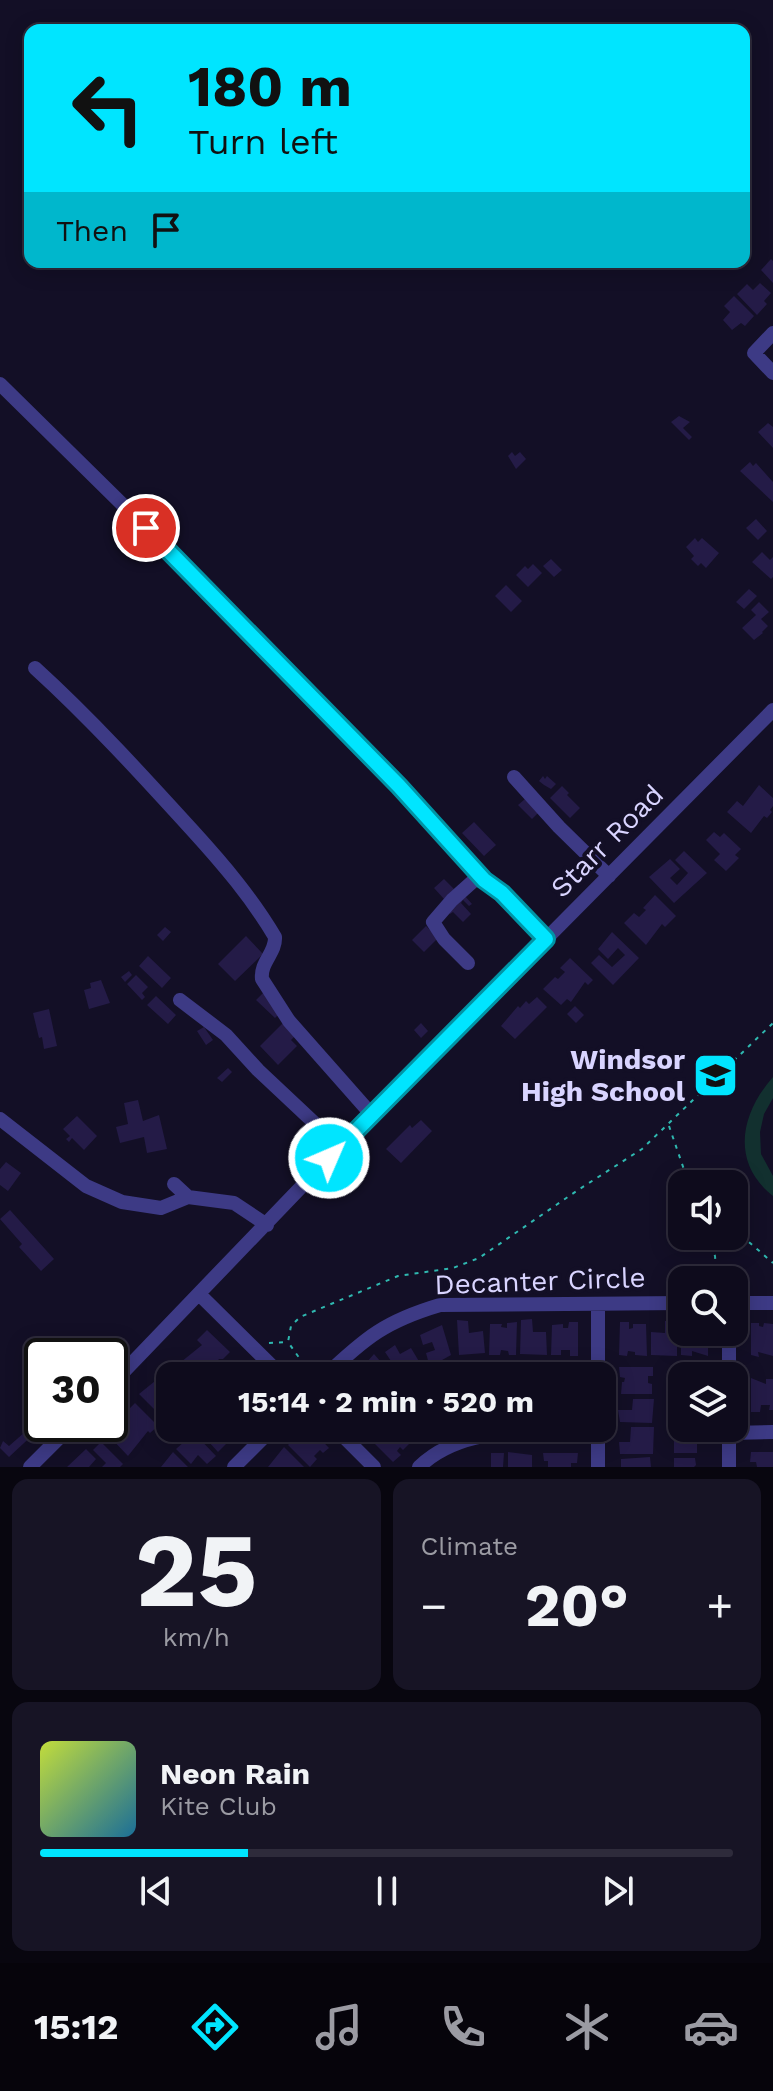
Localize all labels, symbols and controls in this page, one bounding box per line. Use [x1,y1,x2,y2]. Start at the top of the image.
text: 180 m [188,54,352,120]
icon: left [56,56,160,160]
text: Turn left [188,121,338,163]
icon: arrive [144,208,188,252]
text: Then [56,213,128,248]
pin [112,494,180,562]
icon: arrive [124,506,168,550]
street label: Starr Road [544,778,670,904]
place label: Windsor High School [521,1043,686,1108]
school or university icon: Windsor High School [692,1051,740,1099]
position arrow [287,1116,371,1200]
map controls [668,1170,748,1442]
button: sound [668,1170,748,1250]
street label: Decanter Circle [434,1261,646,1301]
button: search [668,1266,748,1346]
speed limit sign: 30 [24,1338,128,1442]
button: layers [668,1362,748,1442]
text: 15:14 · 2 min · 520 m [238,1384,534,1419]
text: 25 [135,1509,258,1631]
text: Climate [421,1531,518,1561]
text: 20° [525,1570,629,1641]
text: − [421,1580,447,1632]
text: + [706,1580,733,1632]
text: km/h [163,1622,230,1652]
text: Neon Rain [160,1756,310,1791]
text: Kite Club [160,1791,277,1821]
icon: previous [134,1869,178,1913]
icon: pause [365,1869,409,1913]
icon: next [596,1869,640,1913]
icon: directions [187,1999,243,2055]
icon: music [311,1999,367,2055]
icon: phone [435,1999,491,2055]
icon: climate [559,1999,615,2055]
icon: car [683,1999,739,2055]
text: 15:12 [34,2006,118,2048]

